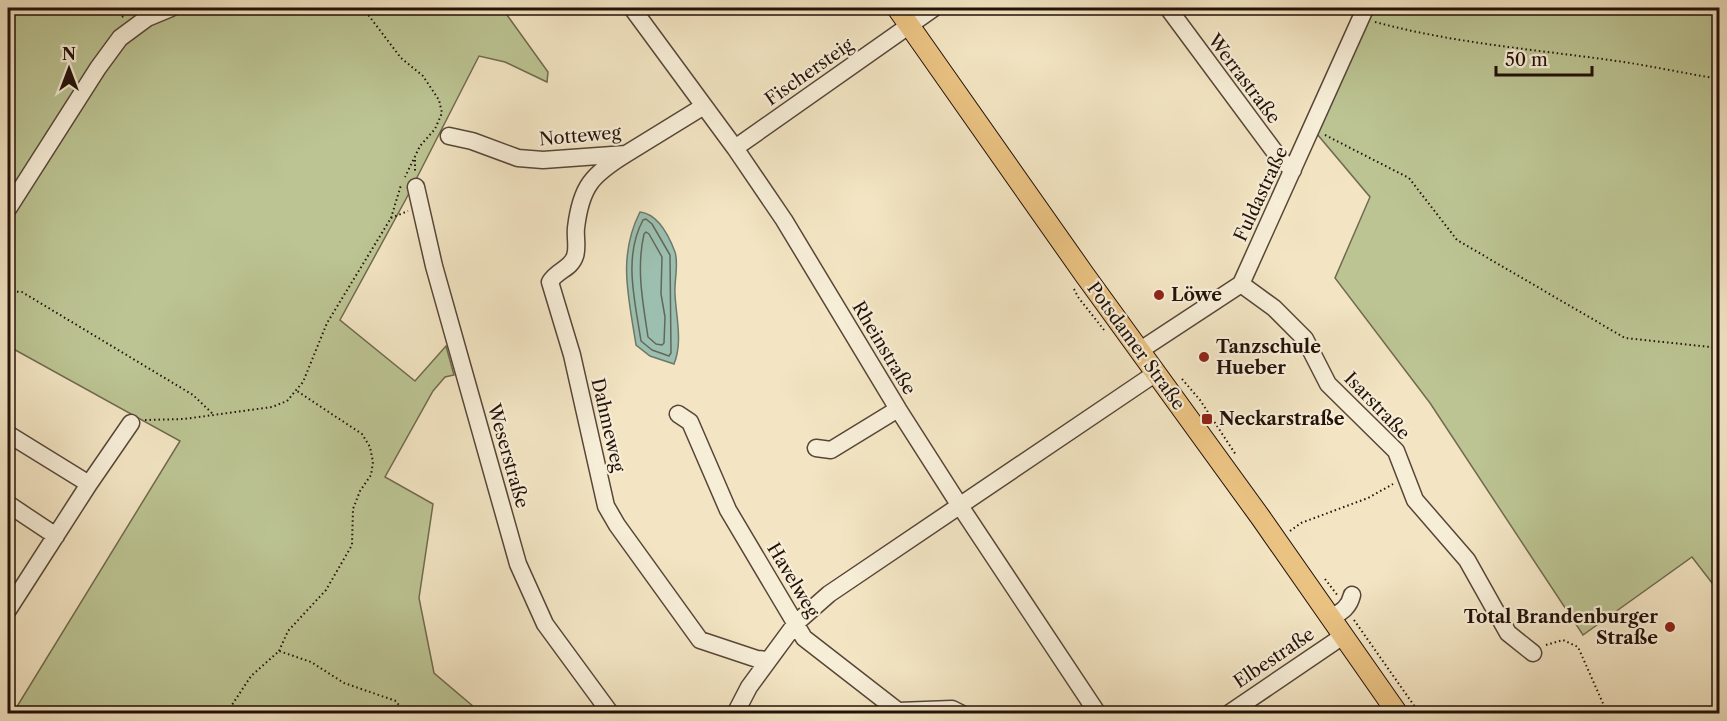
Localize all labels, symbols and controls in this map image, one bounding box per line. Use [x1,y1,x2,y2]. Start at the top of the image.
street label: Werrastraße [1203,29,1285,128]
street label: Fischersteig [761,33,858,110]
north arrow [39,39,99,99]
scale bar [1496,39,1592,77]
text: N [62,44,76,64]
text: 50 m [1505,49,1548,71]
street label: Notteweg [538,121,622,151]
street label: Fuldastraße [1229,143,1293,245]
street label: Potsdamer Straße [1082,278,1190,414]
place label: Löwe [1171,284,1222,306]
marker: Löwe [1152,288,1166,302]
street label: Rheinstraße [848,297,920,399]
place label: Tanzschule Hueber [1216,336,1321,379]
marker: Tanzschule Hueber [1197,350,1211,364]
street label: Isarstraße [1339,368,1415,444]
street label: Dahmeweg [586,376,630,475]
street label: Weserstraße [482,400,533,511]
place label: Neckarstraße [1219,408,1345,430]
marker: Neckarstraße [1200,412,1214,426]
street label: Havelweg [762,539,824,622]
place label: Total Brandenburger Straße [1464,606,1658,649]
marker: Total Brandenburger Straße [1663,620,1677,634]
street label: Elbestraße [1230,623,1318,693]

